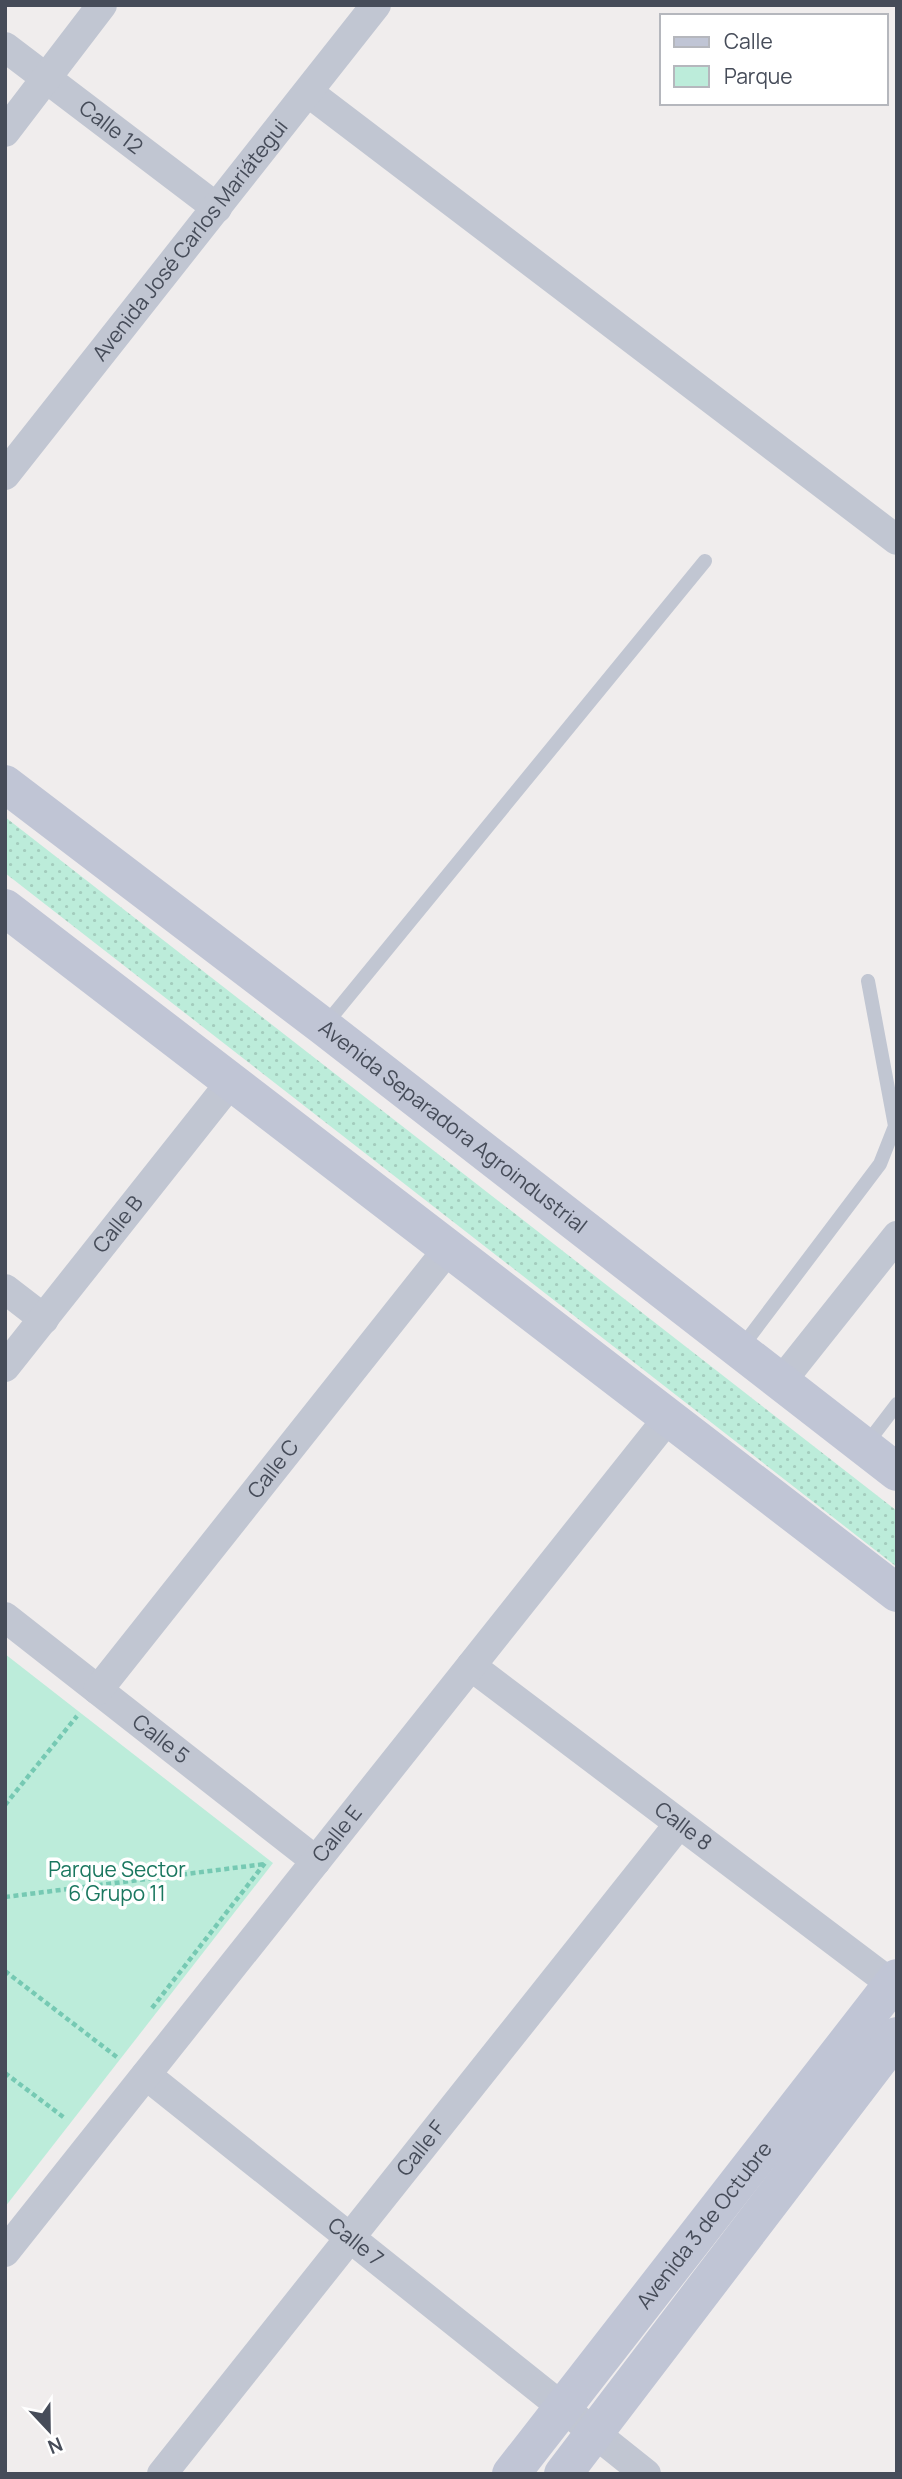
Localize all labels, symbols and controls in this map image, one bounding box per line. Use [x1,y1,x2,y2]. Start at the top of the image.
legend [660,14,888,105]
text: Calle [724,27,773,55]
text: Parque [724,62,793,90]
street label: Calle 12 [74,93,149,160]
street label: Avenida José Carlos Mariátegui [85,113,294,366]
street label: Avenida Separadora Agroindustrial [313,1013,593,1239]
street label: Calle B [86,1189,149,1258]
street label: Calle C [240,1433,305,1504]
street label: Calle 5 [127,1707,196,1770]
street label: Calle 8 [649,1795,718,1856]
street label: Calle E [305,1799,368,1868]
park label: Parque Sector 6 Grupo 11 [48,1855,186,1907]
street label: Calle F [389,2114,451,2181]
street label: Avenida 3 de Octubre [630,2135,778,2314]
street label: Calle 7 [323,2211,390,2272]
north arrow [14,2395,84,2465]
text: N [44,2431,67,2460]

